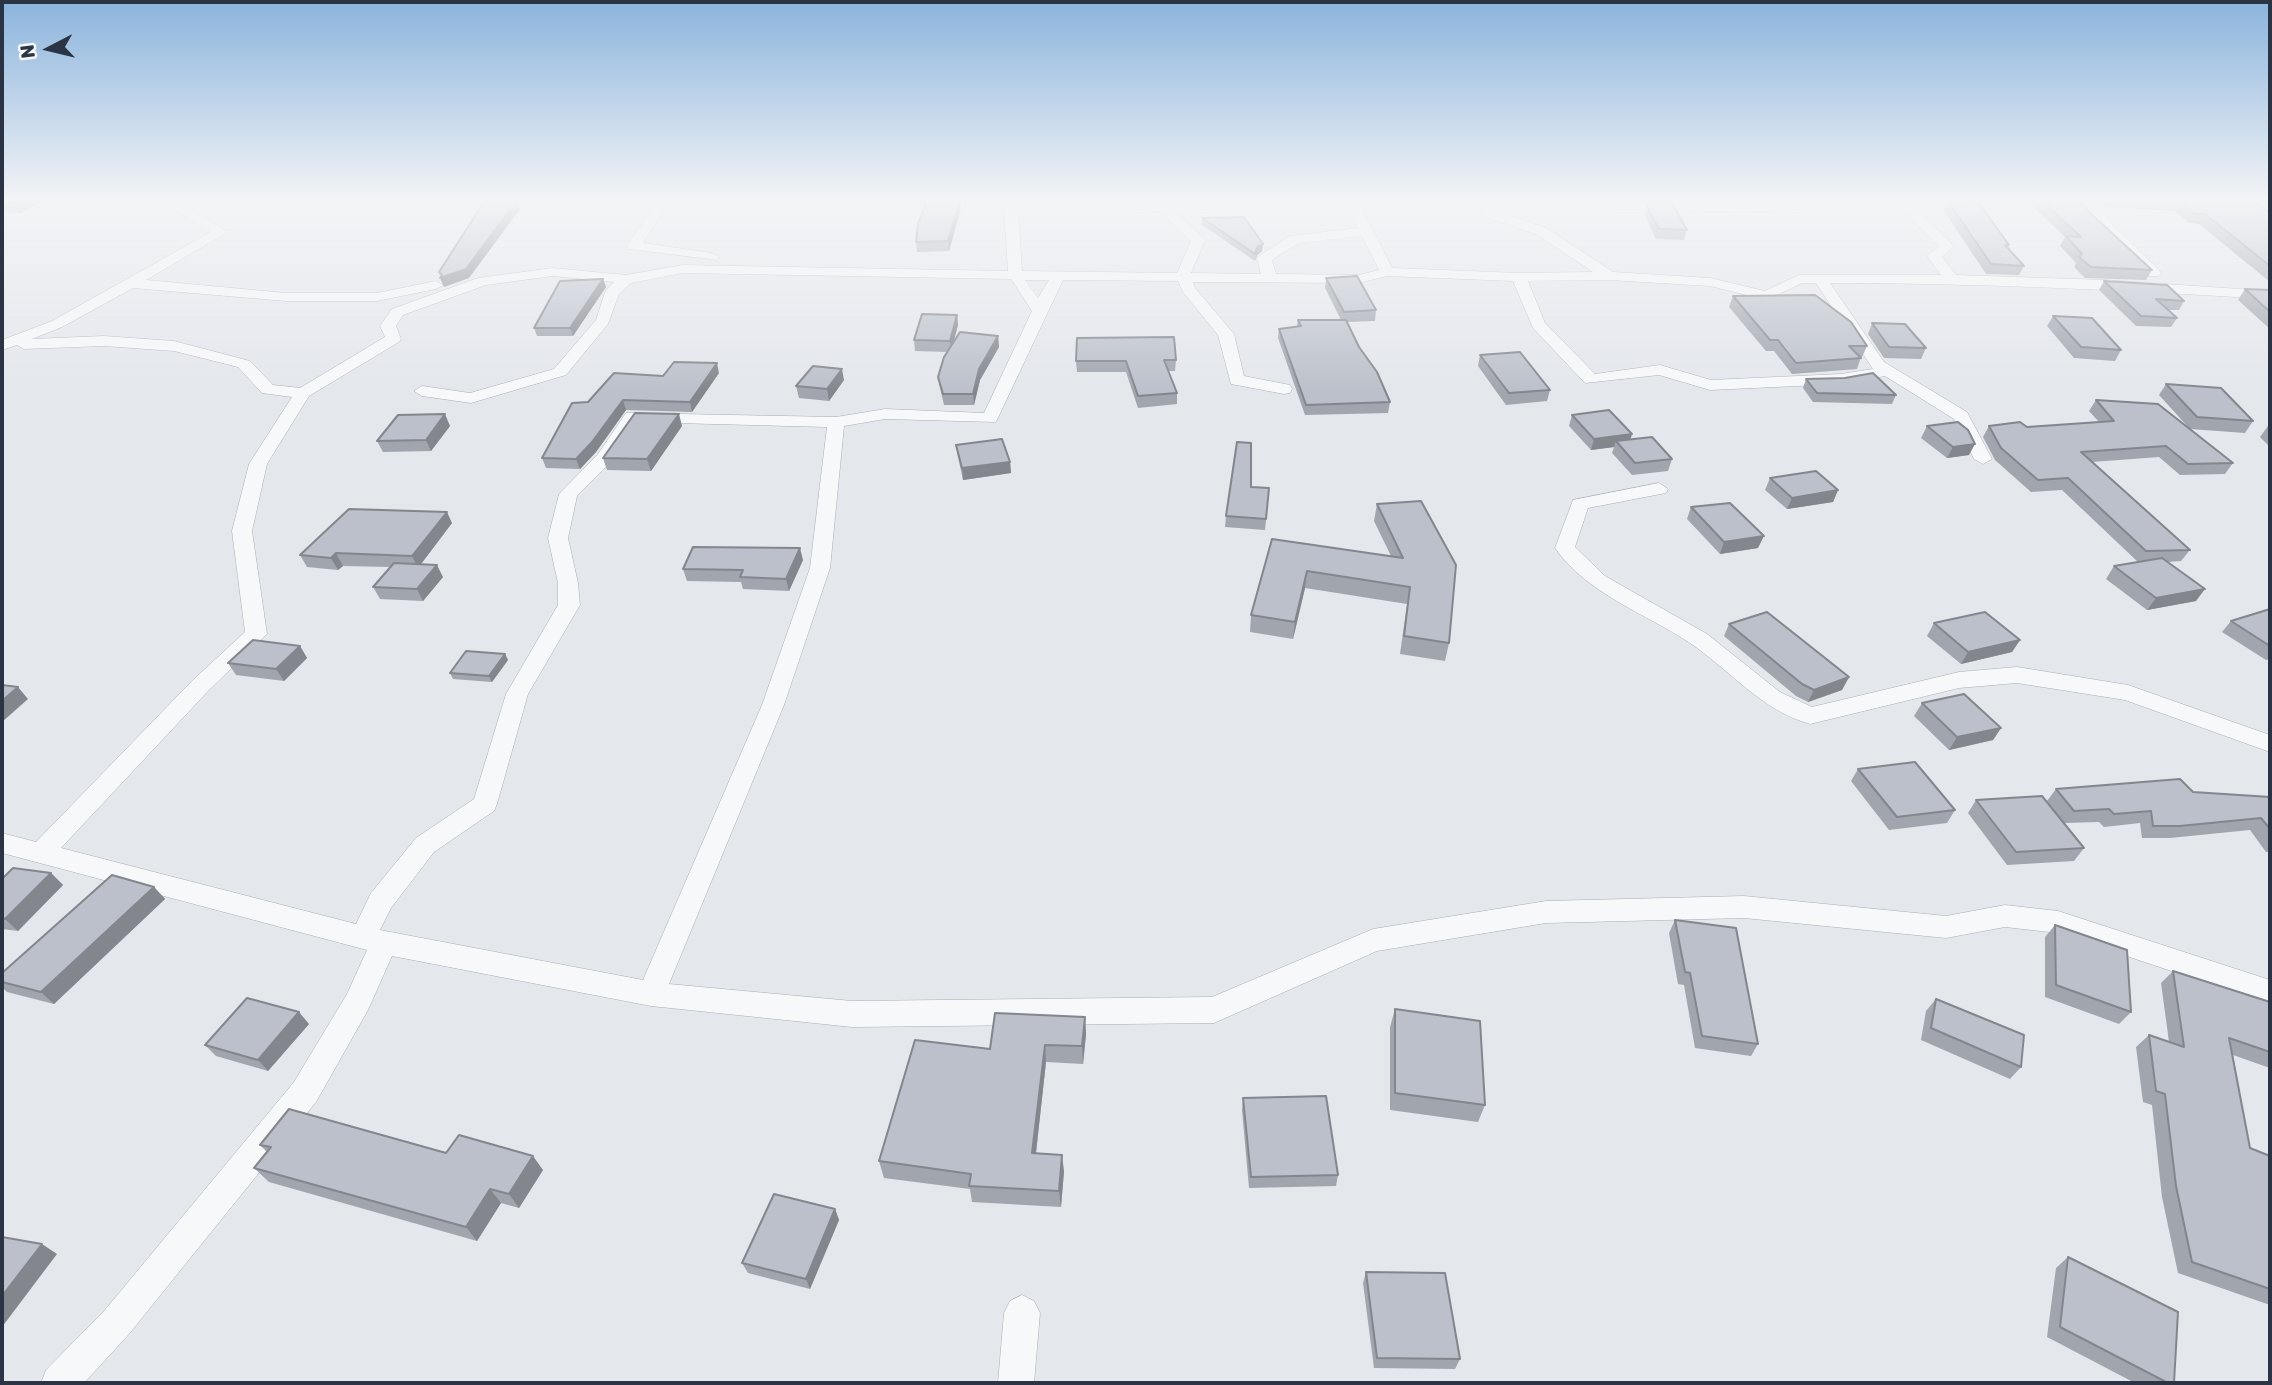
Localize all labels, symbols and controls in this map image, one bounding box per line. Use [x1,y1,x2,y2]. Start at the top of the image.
north arrow [14,14,84,84]
text: N [15,43,40,60]

